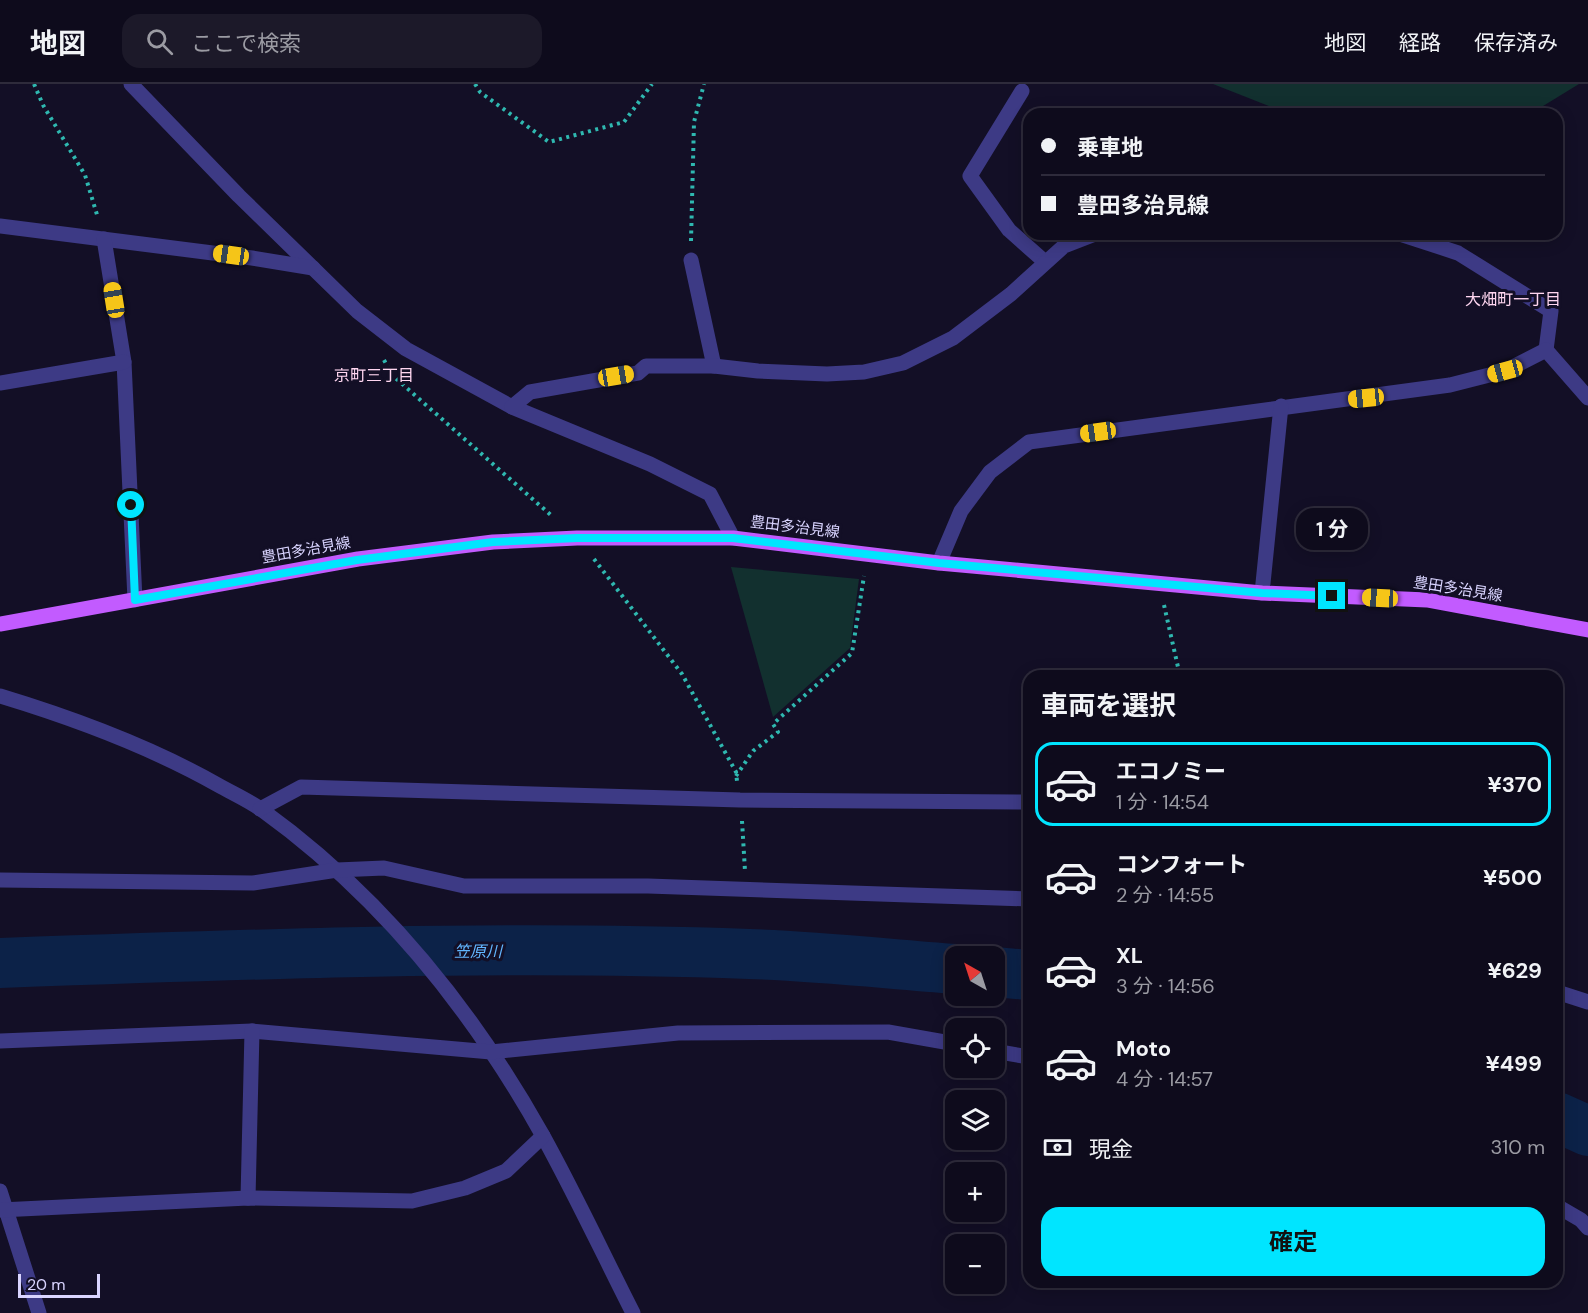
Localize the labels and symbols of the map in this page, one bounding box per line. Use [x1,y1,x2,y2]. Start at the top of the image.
car [212,244,250,266]
car [102,281,126,319]
district label: 大畑町一丁目 [1465,289,1561,310]
car [1485,358,1525,384]
car [597,364,635,388]
district label: 京町三丁目 [334,365,414,386]
car [1347,387,1385,409]
car [1079,421,1117,443]
route start [117,491,144,518]
callout: 1 分 [1296,509,1368,551]
street label: 豊田多治見線 [749,512,841,542]
street label: 豊田多治見線 [260,532,352,568]
street label: 豊田多治見線 [1412,572,1504,606]
route end [1318,582,1345,609]
car [1362,588,1398,608]
water label: 笠原川 [454,941,504,962]
north arrow [945,946,1005,1006]
scale bar [18,1271,100,1298]

